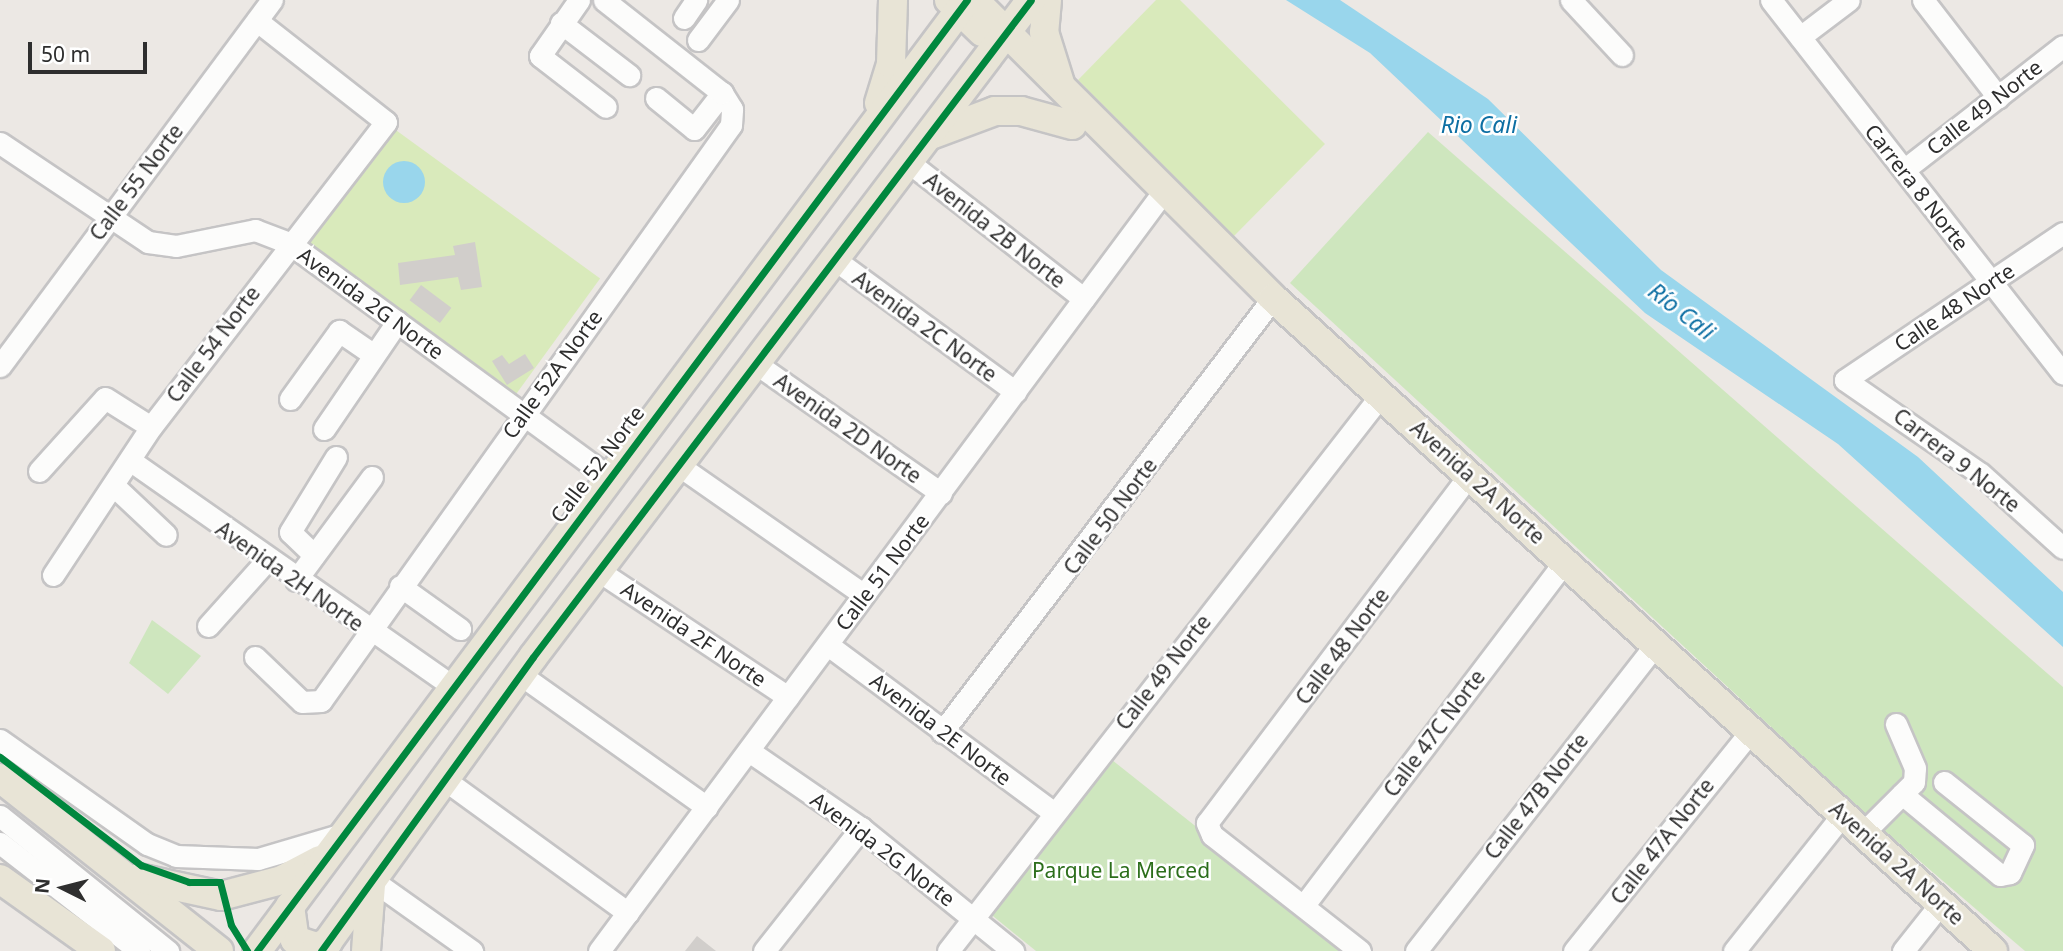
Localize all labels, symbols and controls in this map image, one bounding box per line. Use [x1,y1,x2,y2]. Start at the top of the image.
scale bar [32,28,150,72]
text: 50 m [41,40,90,68]
street label: Calle 49 Norte [1921,54,2047,160]
water label: Rio Cali [1441,110,1517,138]
street label: Calle 55 Norte [84,119,188,245]
street label: Carrera 8 Norte [1860,119,1974,255]
street label: Avenida 2B Norte [919,167,1071,293]
street label: Avenida 2G Norte [293,242,449,364]
street label: Calle 48 Norte [1889,258,2019,356]
street label: Avenida 2C Norte [848,265,1002,387]
water label: Río Cali [1643,277,1721,345]
street label: Calle 54 Norte [161,281,265,407]
street label: Calle 52A Norte [497,305,607,443]
street label: Avenida 2D Norte [769,368,927,488]
street label: Calle 52 Norte [545,401,649,527]
street label: Carrera 9 Norte [1889,403,2025,517]
street label: Avenida 2A Norte [1406,415,1550,549]
street label: Calle 50 Norte [1058,453,1162,579]
street label: Calle 51 Norte [830,509,934,635]
street label: Avenida 2H Norte [211,516,369,636]
street label: Avenida 2F Norte [617,576,771,692]
street label: Calle 48 Norte [1290,583,1394,709]
street label: Calle 49 Norte [1110,609,1216,735]
street label: Calle 47C Norte [1378,664,1490,802]
street label: Avenida 2E Norte [865,668,1017,790]
street label: Calle 47B Norte [1479,728,1593,864]
street label: Calle 47A Norte [1605,773,1719,909]
street label: Avenida 2G Norte [806,787,960,911]
street label: Avenida 2A Norte [1825,796,1969,930]
north arrow [28,853,98,923]
park label: Parque La Merced [1032,857,1210,883]
text: N [28,877,56,895]

